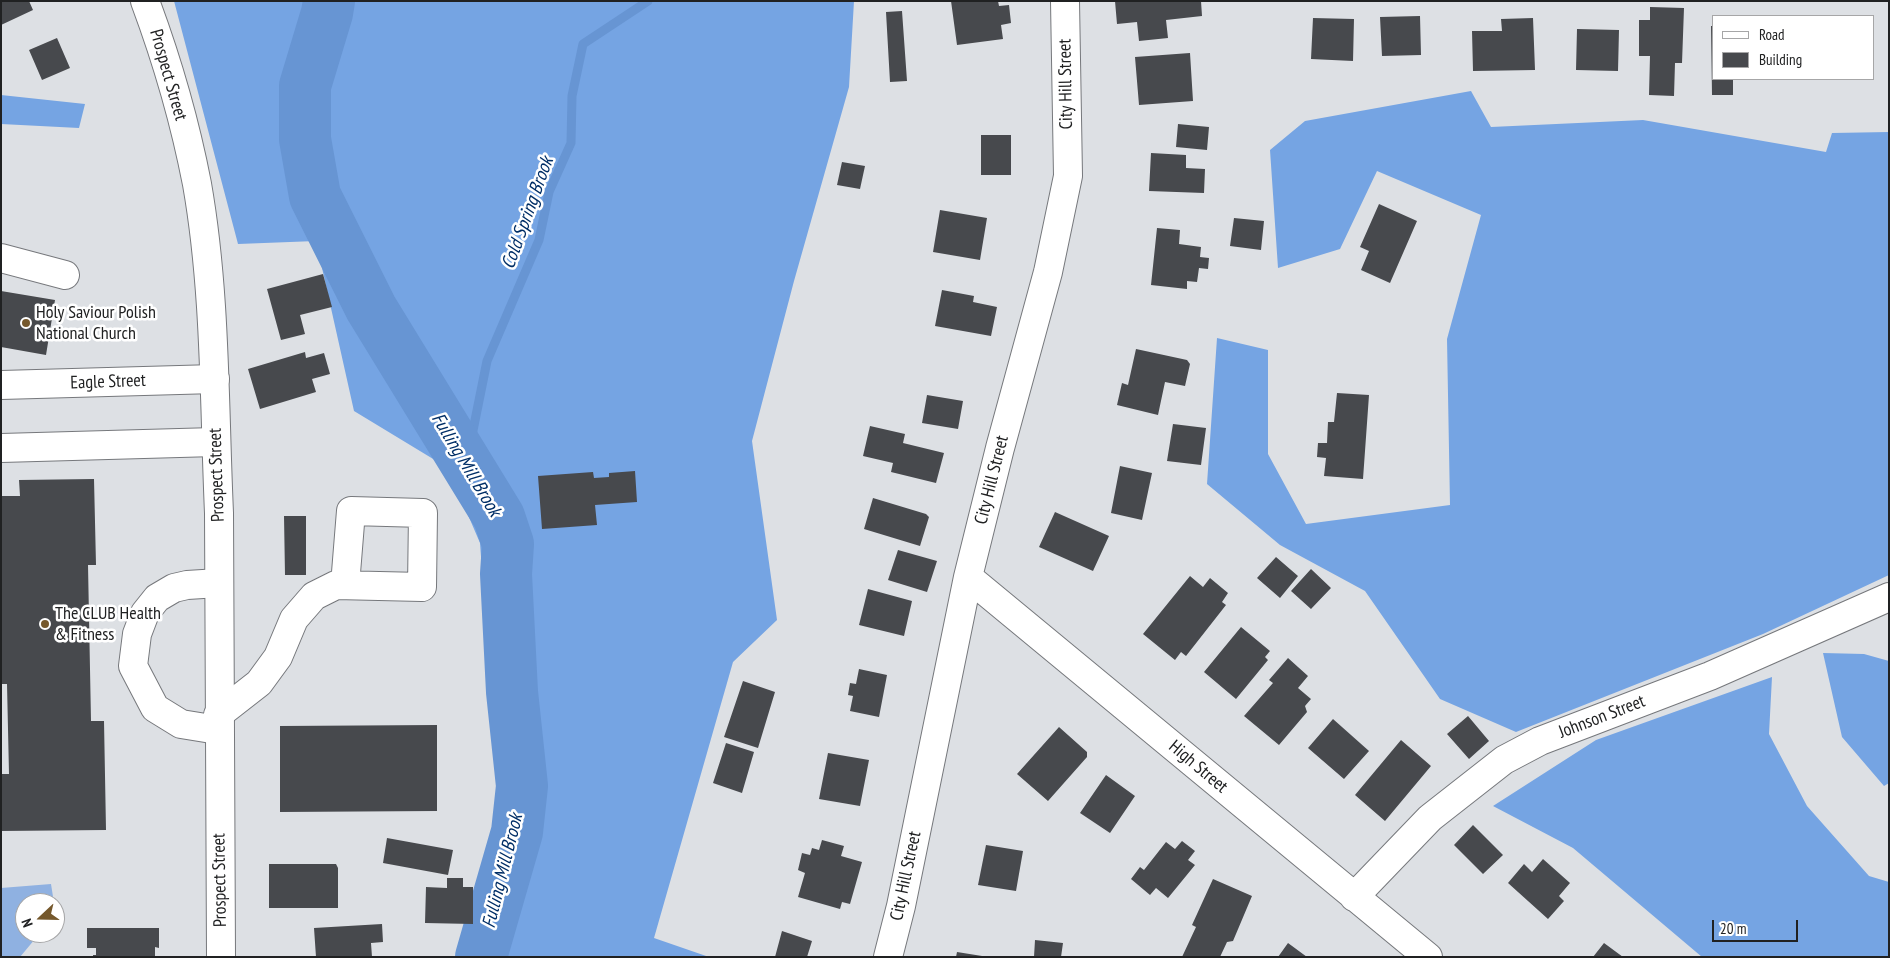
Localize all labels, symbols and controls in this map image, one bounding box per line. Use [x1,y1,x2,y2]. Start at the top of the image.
legend [1712,15,1875,80]
text: Road [1759,25,1785,44]
street label: Prospect Street [145,27,191,123]
street label: City Hill Street [1054,39,1078,129]
text: Building [1759,50,1802,69]
water label: Cold Spring Brook [497,154,559,272]
place label: Holy Saviour Polish National Church [36,302,156,344]
marker: Holy Saviour Polish National Church [20,317,32,329]
street label: Eagle Street [70,370,146,394]
water label: Fulling Mill Brook [426,409,506,521]
street label: Prospect Street [205,428,229,522]
street label: City Hill Street [971,433,1013,527]
place label: The CLUB Health & Fitness [55,603,161,646]
marker: The CLUB Health & Fitness [39,618,51,630]
street label: Johnson Street [1556,691,1648,743]
street label: High Street [1164,736,1232,798]
water label: Fulling Mill Brook [478,812,528,930]
street label: City Hill Street [886,829,926,923]
street label: Prospect Street [208,833,232,927]
north arrow [15,893,65,943]
scale bar [1715,910,1801,942]
text: N [17,916,37,930]
text: 20 m [1720,919,1746,938]

